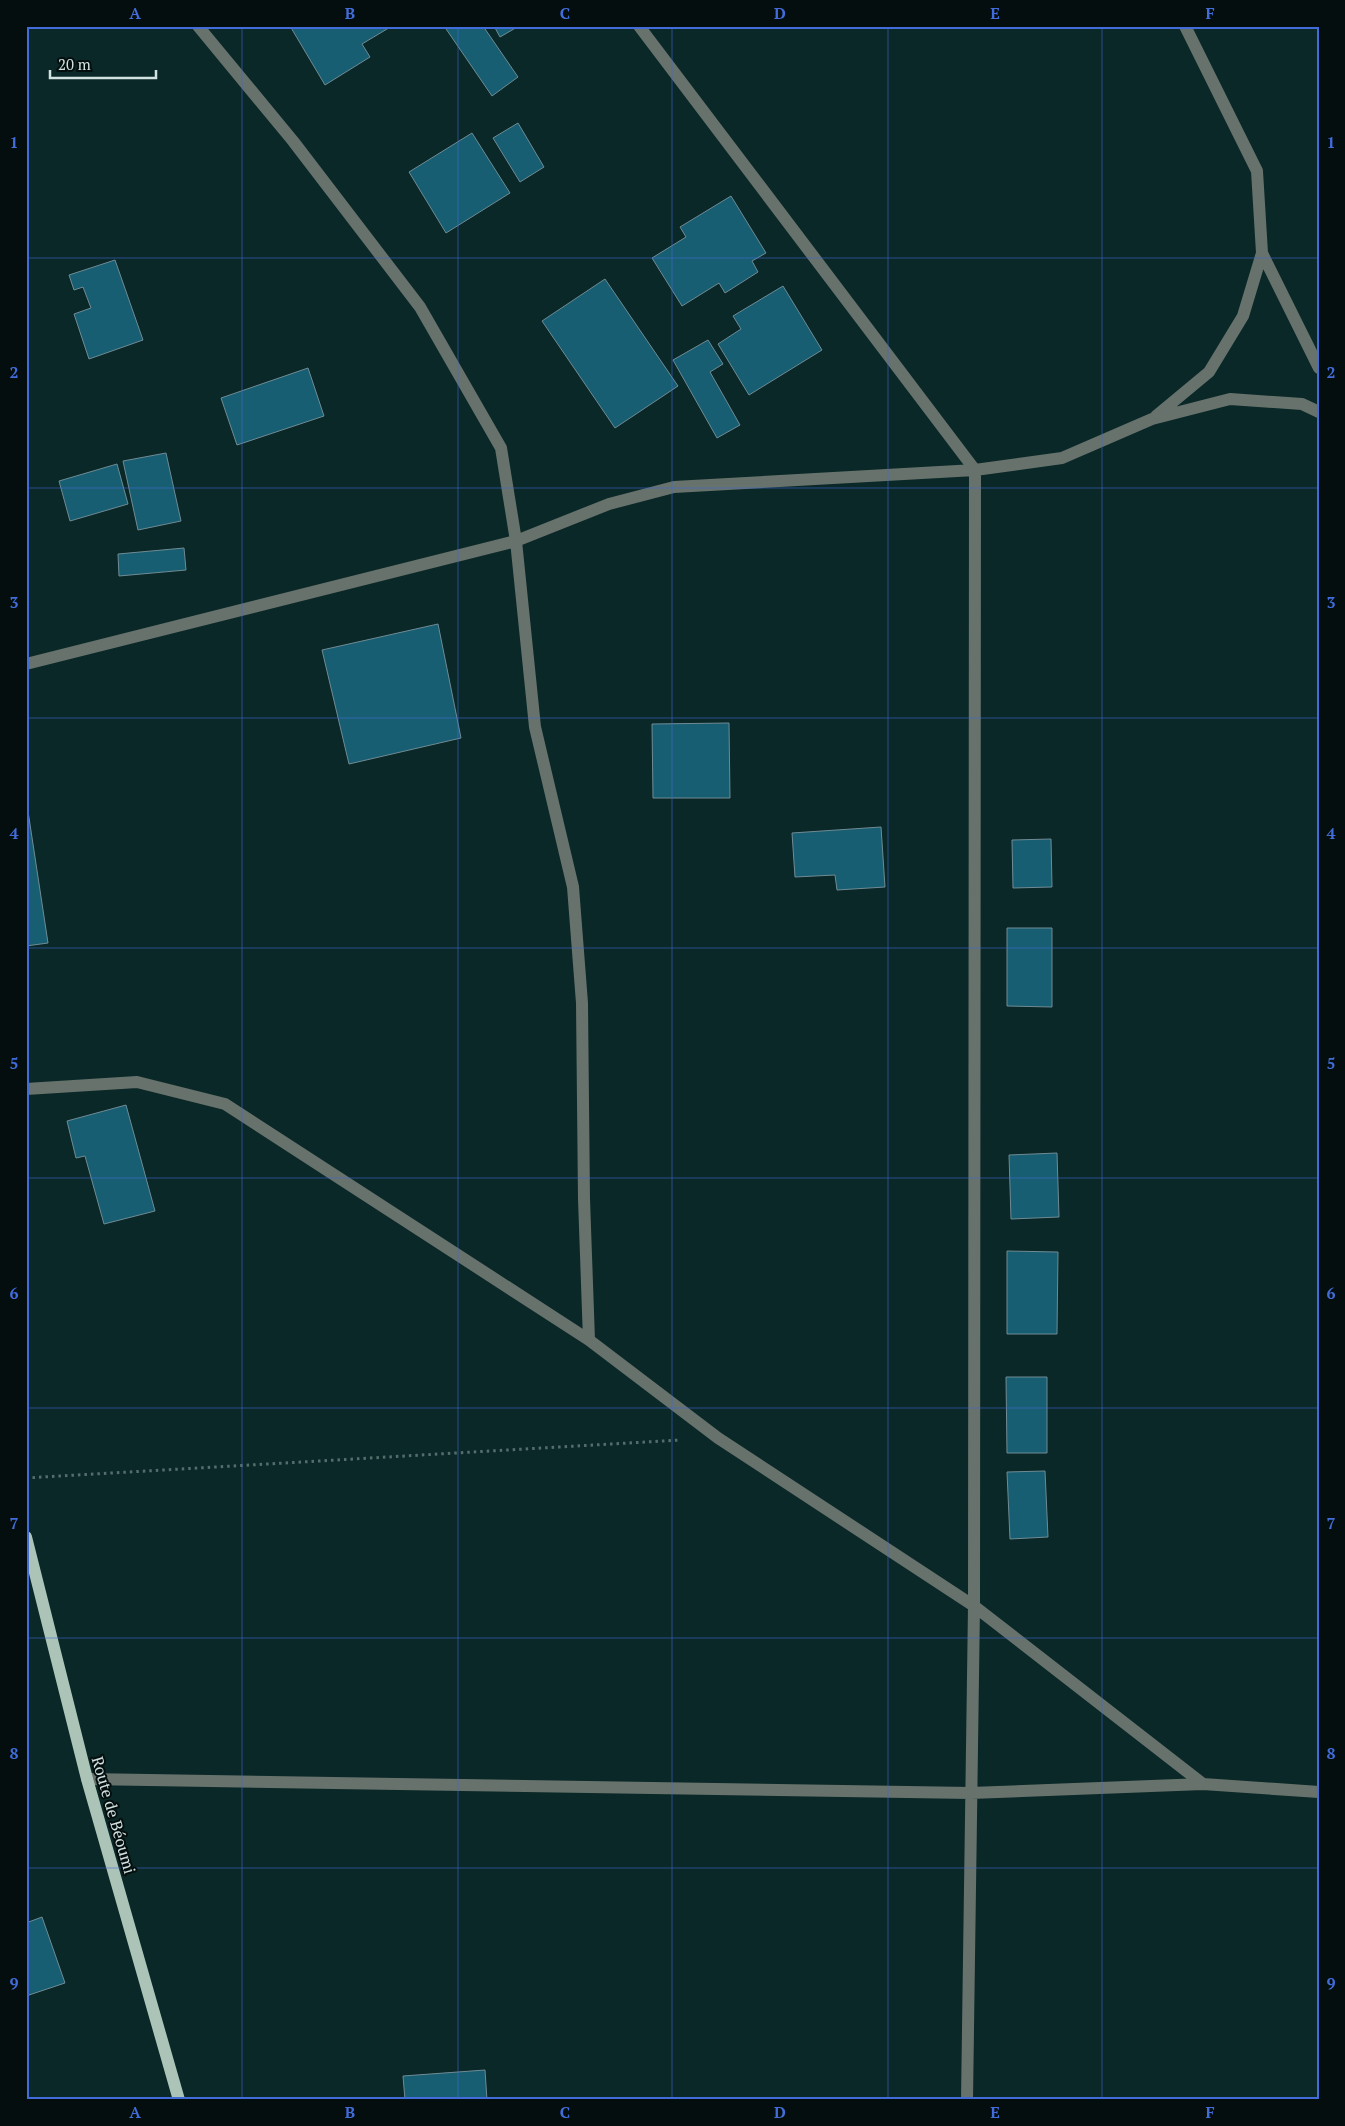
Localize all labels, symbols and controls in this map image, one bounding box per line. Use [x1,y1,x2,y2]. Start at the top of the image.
text: A [129,2,141,24]
text: B [345,2,355,24]
text: C [560,2,570,24]
text: D [774,2,786,24]
text: E [990,2,1000,24]
text: F [1205,2,1215,24]
scale bar [50,48,156,80]
text: 20 m [58,54,91,74]
text: 1 [9,131,19,153]
text: 1 [1326,131,1336,153]
text: 2 [9,361,19,383]
text: 2 [1326,361,1336,383]
text: 3 [9,591,19,613]
text: 3 [1326,591,1336,613]
text: 4 [9,822,19,844]
text: 4 [1326,822,1336,844]
text: 5 [9,1052,19,1074]
text: 5 [1326,1052,1336,1074]
text: 6 [9,1282,19,1304]
text: 6 [1326,1282,1336,1304]
text: 7 [9,1512,19,1534]
text: 7 [1326,1512,1336,1534]
text: 8 [9,1742,19,1764]
text: 8 [1326,1742,1336,1764]
street label: Route de Béoumi [87,1754,141,1876]
text: 9 [9,1972,19,1994]
text: 9 [1326,1972,1336,1994]
text: A [129,2101,141,2123]
text: B [345,2101,355,2123]
text: C [560,2101,570,2123]
text: D [774,2101,786,2123]
text: E [990,2101,1000,2123]
text: F [1205,2101,1215,2123]

